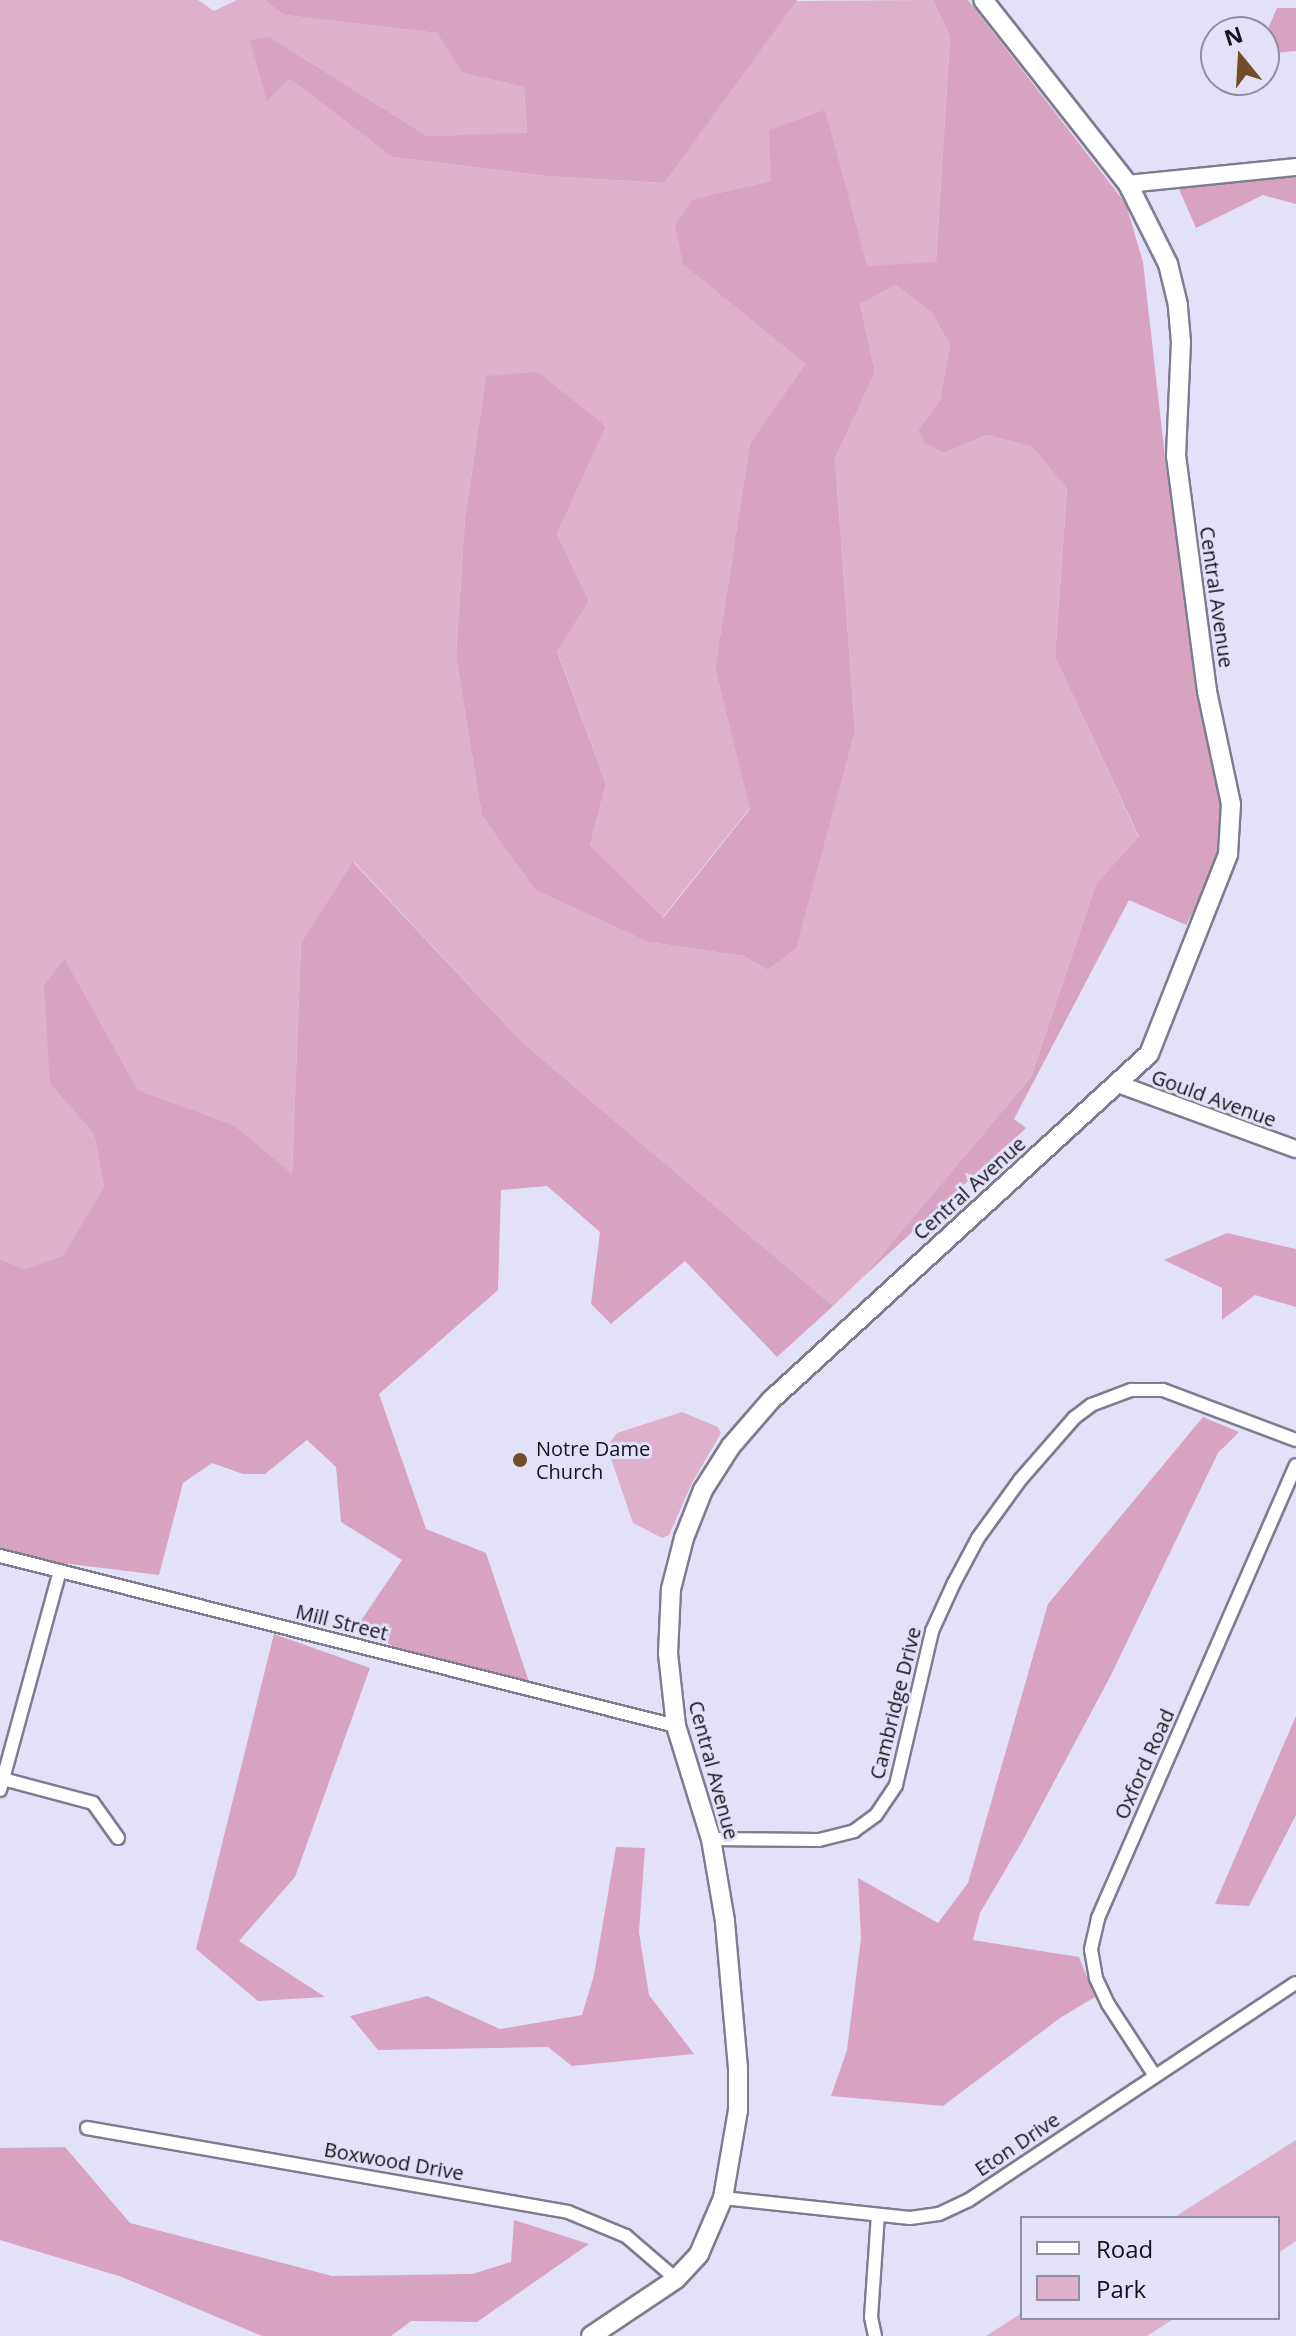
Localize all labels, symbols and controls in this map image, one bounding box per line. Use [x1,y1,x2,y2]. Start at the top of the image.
north arrow [1200,16,1280,96]
text: N [1220,18,1246,52]
street label: Central Avenue [1195,525,1239,669]
street label: Gould Avenue [1148,1064,1280,1132]
street label: Central Avenue [908,1131,1030,1245]
place label: Notre Dame Church [536,1436,650,1483]
marker: Notre Dame Church [511,1451,529,1469]
street label: Mill Street [293,1599,391,1645]
street label: Cambridge Drive [864,1624,926,1782]
street label: Central Avenue [684,1698,744,1842]
street label: Oxford Road [1109,1705,1179,1823]
street label: Eton Drive [970,2107,1064,2181]
street label: Boxwood Drive [322,2137,466,2185]
legend [1020,2216,1280,2320]
text: Road [1096,2232,1153,2265]
text: Park [1096,2272,1146,2305]

